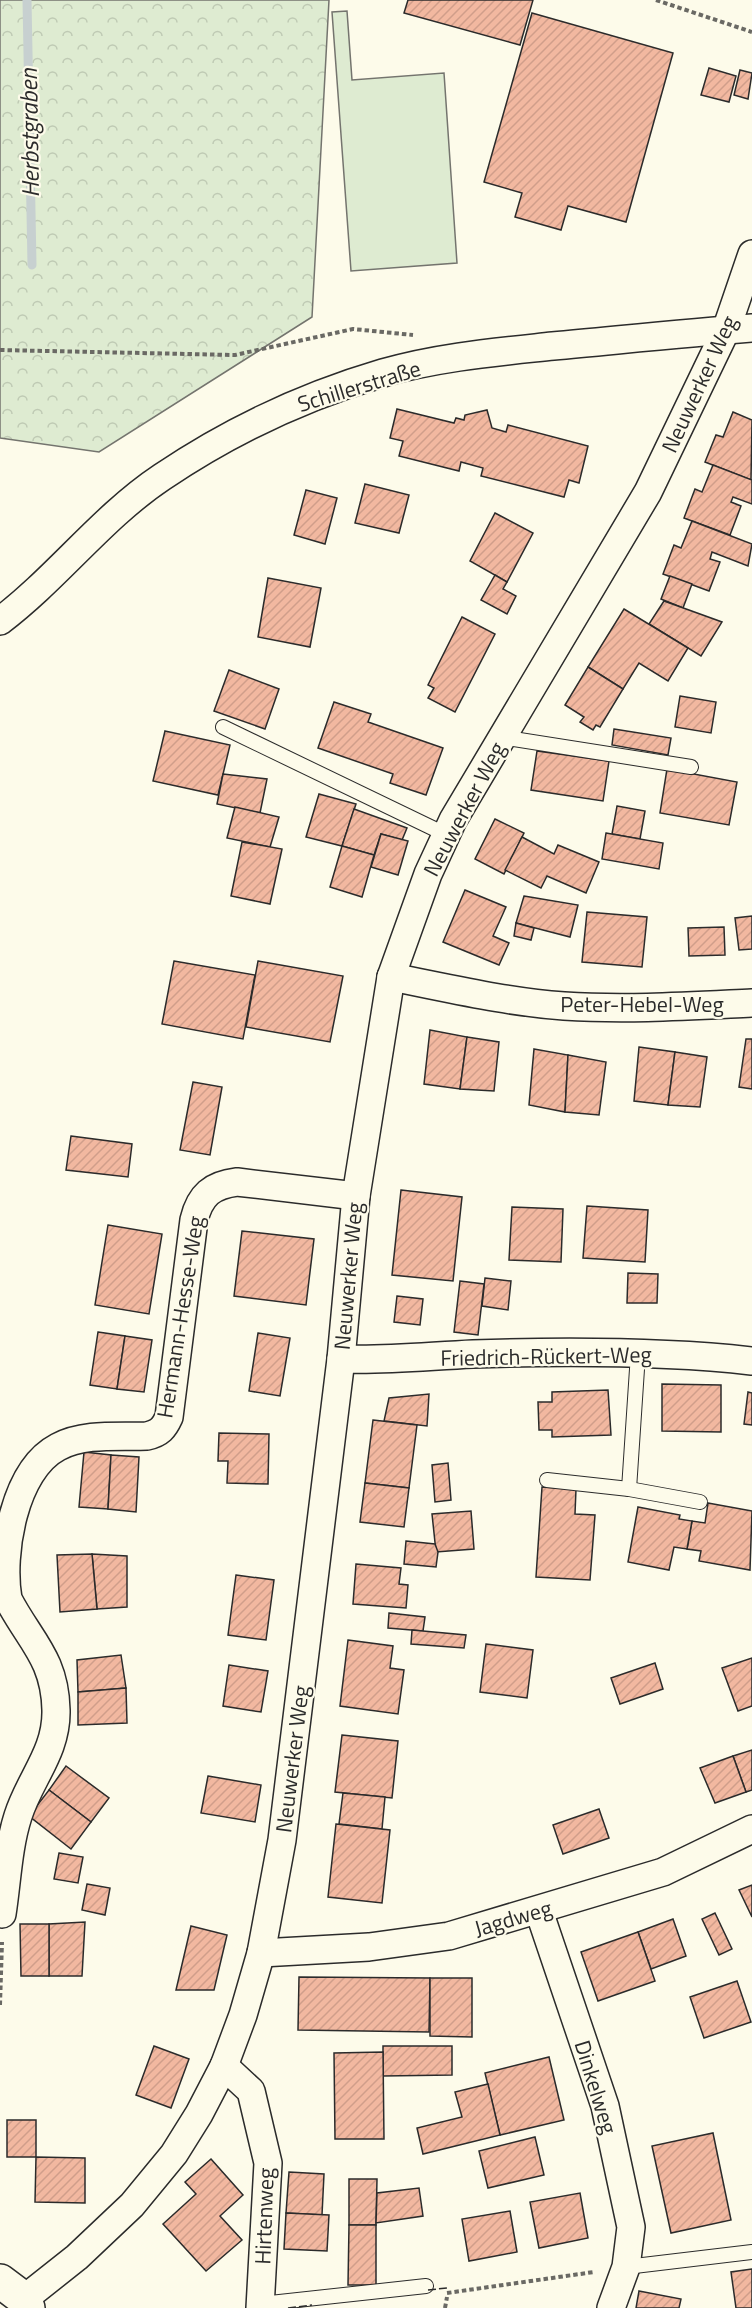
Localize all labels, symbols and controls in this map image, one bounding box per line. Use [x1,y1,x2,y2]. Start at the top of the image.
water label: Herbstgraben [10,67,48,198]
street label: Neuwerker Weg [652,310,746,458]
street label: Schillerstraße [293,351,425,421]
street label: Neuwerker Weg [414,736,514,882]
street label: Peter-Hebel-Weg [560,987,724,1021]
street label: Neuwerker Weg [325,1201,371,1351]
street label: Hermann-Hesse-Weg [147,1213,213,1421]
street label: Friedrich-Rückert-Weg [440,1337,652,1375]
street label: Neuwerker Weg [266,1683,318,1835]
street label: Jagdweg [470,1891,556,1945]
street label: Dinkelweg [566,2036,626,2138]
street label: Hirtenweg [245,2167,283,2265]

